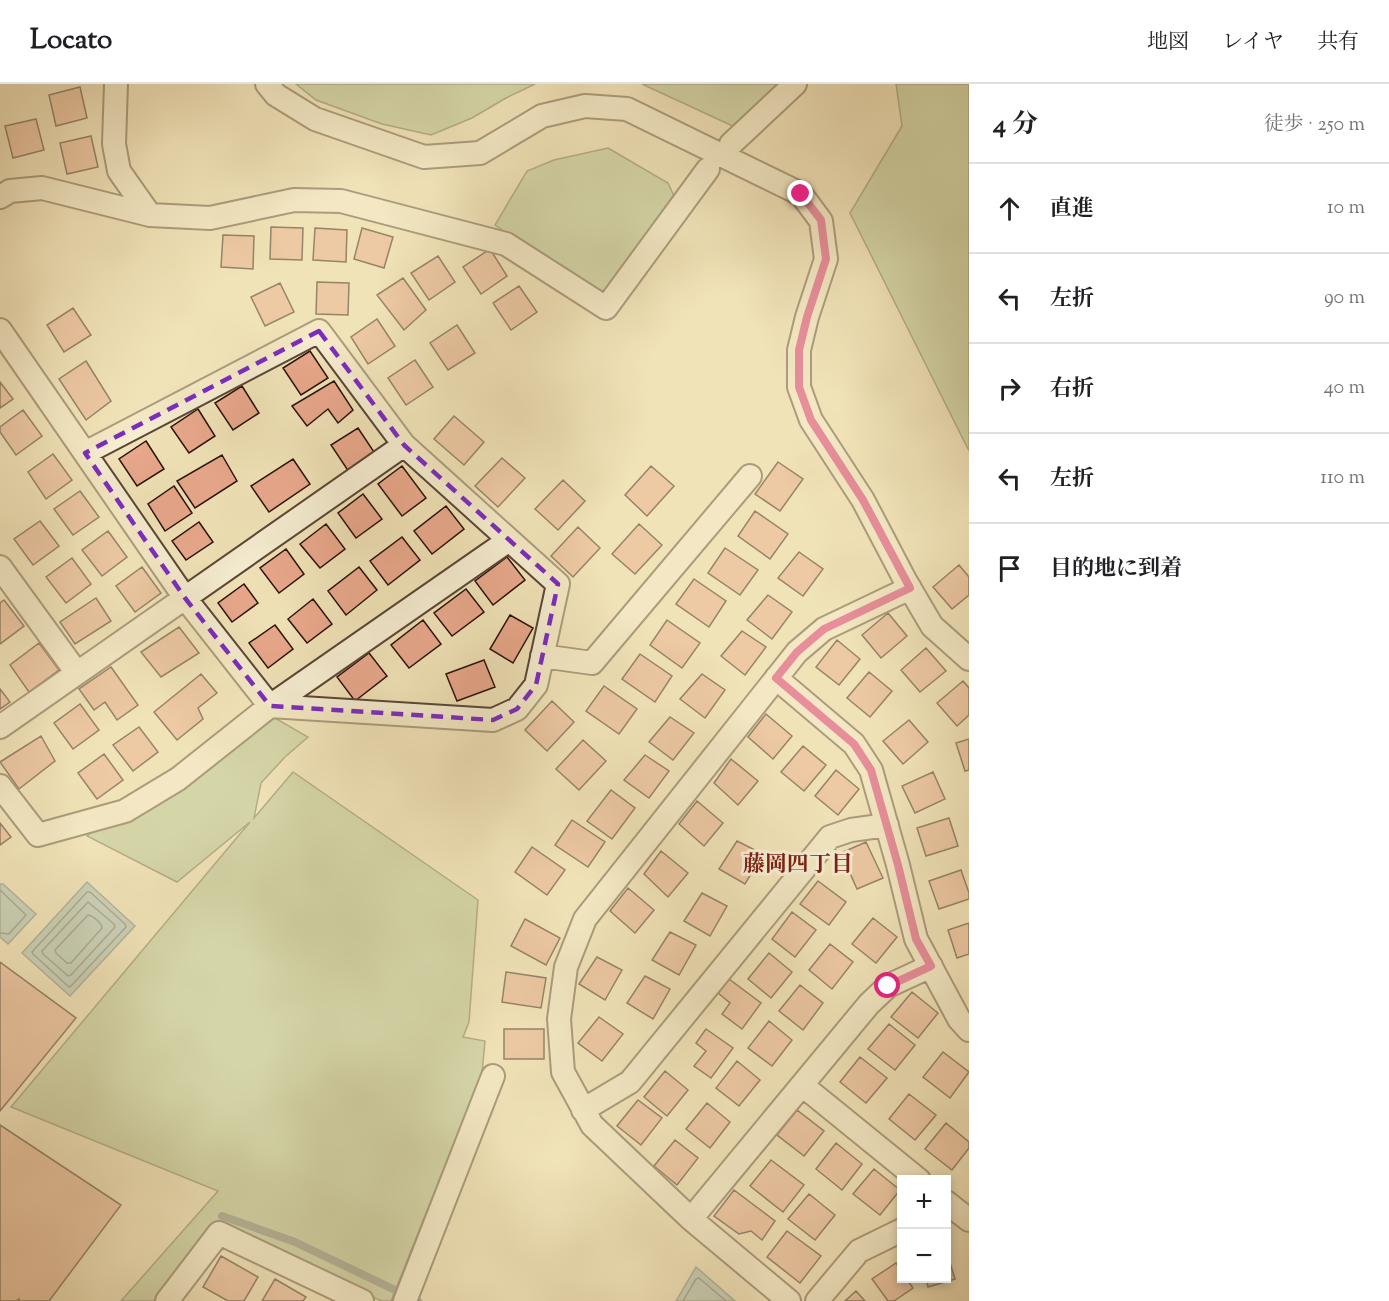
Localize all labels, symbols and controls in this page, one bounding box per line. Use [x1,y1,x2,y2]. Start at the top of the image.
text: Locato [30,21,112,61]
text: 地図 [1147,28,1189,58]
text: レイヤ [1222,28,1284,58]
text: 共有 [1317,28,1359,58]
text: 4 分 [993,107,1038,144]
text: 徒歩 · 250 m [1264,111,1365,140]
route end [787,180,813,206]
icon: ahead [993,192,1026,225]
text: 直進 [1050,194,1094,226]
text: 10 m [1327,194,1365,223]
icon: left [993,282,1026,315]
text: 左折 [1050,284,1094,316]
text: 90 m [1324,284,1365,313]
icon: right [993,372,1026,405]
text: 右折 [1050,374,1094,406]
text: 40 m [1324,374,1365,403]
icon: left [993,462,1026,495]
text: 左折 [1050,464,1094,496]
text: 110 m [1320,464,1365,493]
icon: arrive [993,552,1026,585]
text: 目的地に到着 [1050,554,1182,586]
district label: 藤岡四丁目 [743,850,853,882]
route start [874,972,900,998]
map controls [897,1175,951,1283]
button: + [897,1175,951,1229]
button: − [897,1229,951,1283]

